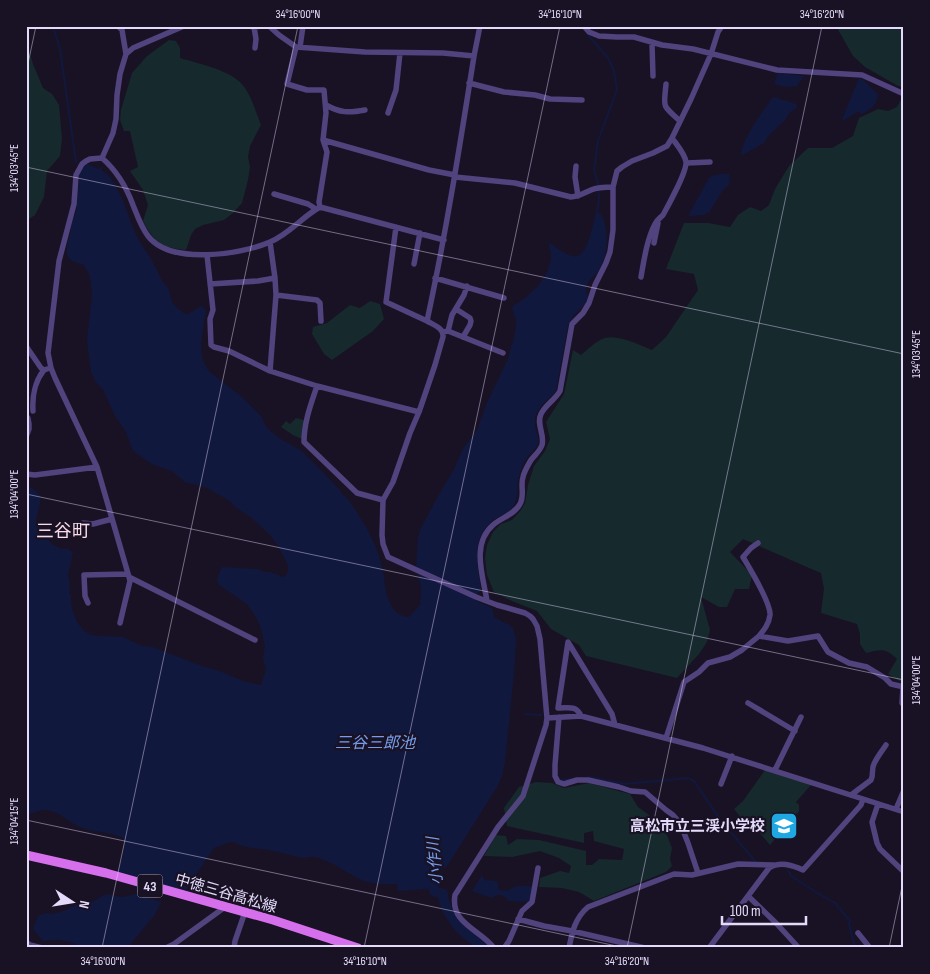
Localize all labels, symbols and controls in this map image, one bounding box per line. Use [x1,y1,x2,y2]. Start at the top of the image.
text: 34°16'00"N [276,7,320,22]
text: 34°16'10"N [538,7,582,22]
text: 34°16'20"N [800,7,844,22]
text: 134°03'45"E [7,144,22,192]
text: 134°03'45"E [909,330,924,378]
text: 134°04'00"E [7,470,22,518]
district label: 三谷町 [36,521,90,542]
text: 134°04'00"E [909,656,924,704]
water label: 三谷三郎池 [335,734,417,753]
text: 134°04'15"E [7,797,22,845]
school or university icon: 高松市立三渓小学校 [769,811,799,841]
place label: 高松市立三渓小学校 [630,817,765,836]
water label: 小作川 [424,834,447,886]
street label: 中徳三谷高松線 [173,870,279,917]
road number: 43 [138,874,162,898]
north arrow [48,876,98,926]
scale bar [722,894,806,926]
text: N [75,899,93,910]
text: 100 m [730,902,761,921]
text: 34°16'00"N [81,954,125,969]
text: 34°16'10"N [343,954,387,969]
text: 34°16'20"N [605,954,649,969]

